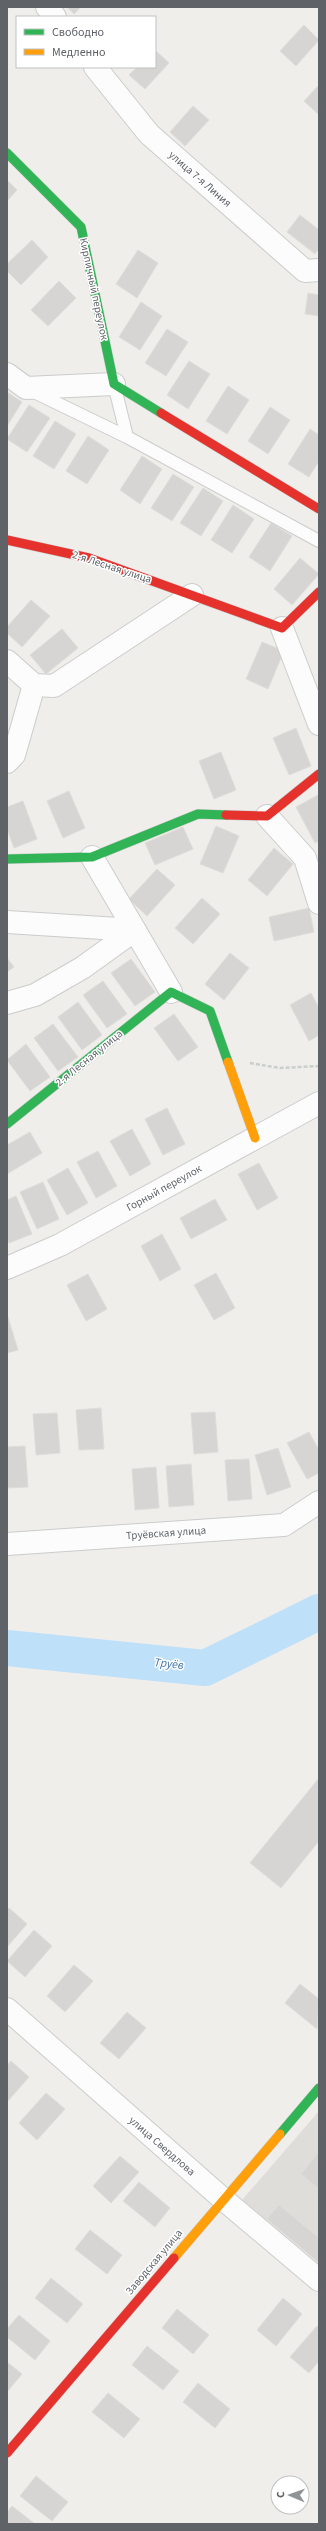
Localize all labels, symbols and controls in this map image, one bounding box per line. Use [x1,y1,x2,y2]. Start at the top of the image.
legend [16,16,156,68]
text: Свободно [52,24,104,41]
text: Медленно [52,44,106,61]
street label: улица 7-я Линия [165,147,235,211]
street label: Кирпичный переулок [76,237,112,342]
street label: 2-я Лесная улица [70,547,154,587]
street label: 2-я Лесная улица [52,1026,126,1090]
street label: Горный переулок [124,1161,205,1215]
street label: Труёвская улица [125,1523,207,1543]
water label: Труёв [154,1654,185,1674]
street label: улица Свердлова [126,2113,198,2179]
street label: Заводская улица [122,2226,186,2298]
north arrow [270,2475,310,2515]
text: С [273,2491,288,2498]

